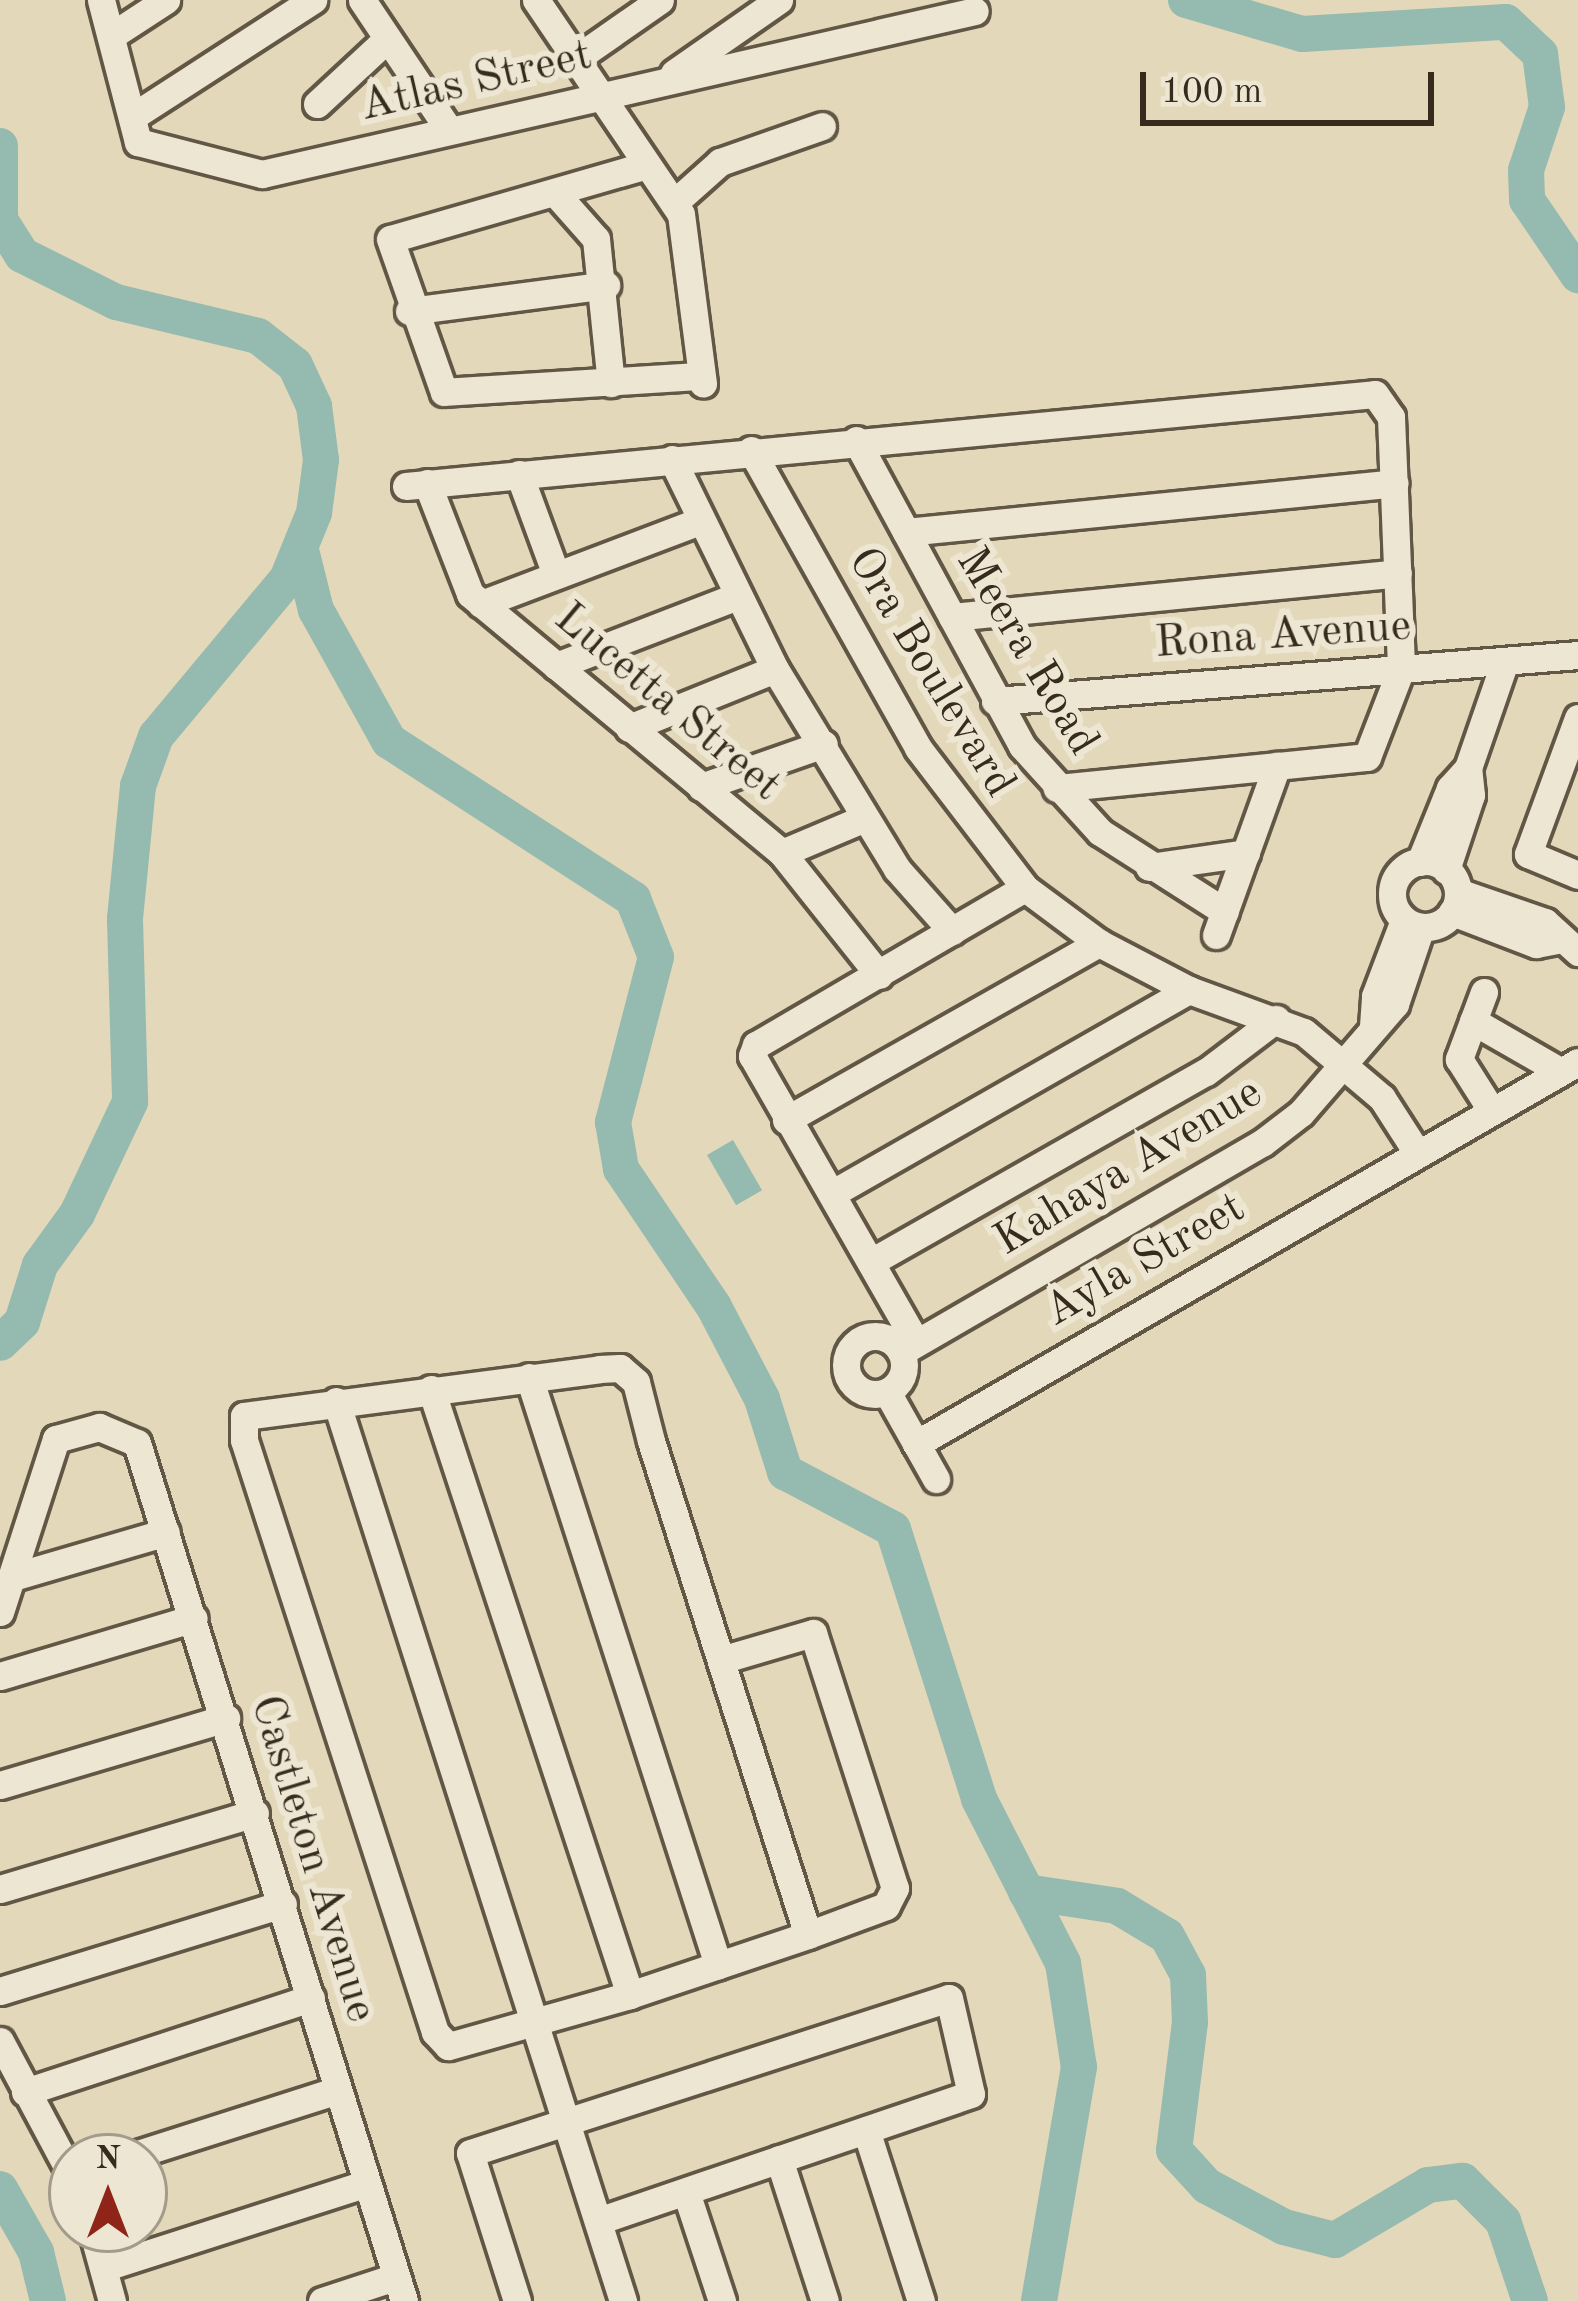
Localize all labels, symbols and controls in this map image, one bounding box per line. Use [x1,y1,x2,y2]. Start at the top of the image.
street label: Atlas Street [355,29,597,135]
scale bar [1146,48,1440,122]
text: 100 m [1161,75,1262,111]
street label: Ora Boulevard [834,538,1026,808]
street label: Meera Road [943,538,1109,766]
street label: Lucetta Street [542,592,792,814]
street label: Rona Avenue [1153,600,1413,672]
street label: Kahaya Avenue [985,1067,1273,1269]
street label: Ayla Street [1035,1182,1255,1340]
street label: Castleton Avenue [237,1689,387,2029]
north arrow [48,2133,168,2253]
text: N [95,2143,121,2176]

